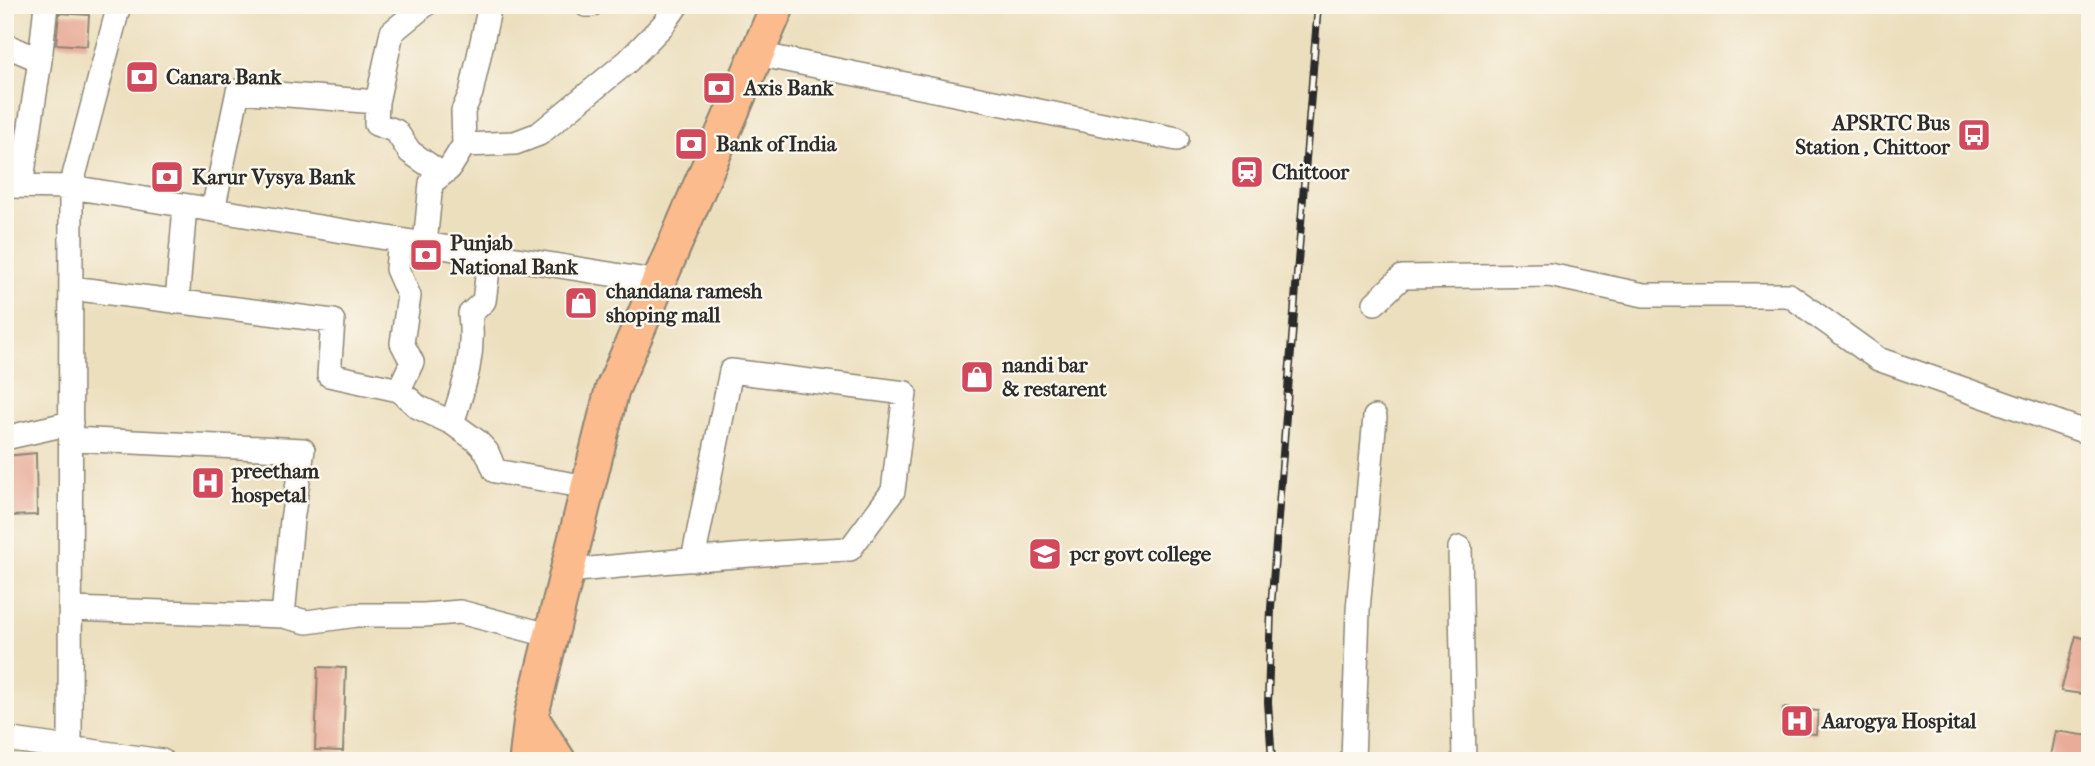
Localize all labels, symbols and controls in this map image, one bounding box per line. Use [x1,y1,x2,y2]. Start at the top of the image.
bank icon: Canara Bank [123,58,161,96]
place label: Canara Bank [166,65,282,89]
bank icon: Axis Bank [700,69,738,107]
place label: Axis Bank [742,76,835,100]
place label: APSRTC Bus Station , Chittoor [1795,111,1951,159]
bus stop icon: APSRTC Bus Station , Chittoor [1955,116,1993,154]
bank icon: Bank of India [672,125,710,163]
place label: Bank of India [716,132,838,156]
station icon: Chittoor [1228,153,1266,191]
bank icon: Karur Vysya Bank [148,158,186,196]
place label: Chittoor [1272,160,1350,184]
place label: Karur Vysya Bank [192,165,356,189]
place label: Punjab National Bank [450,231,579,279]
bank icon: Punjab National Bank [407,236,445,274]
place label: chandana ramesh shoping mall [606,279,762,327]
shop icon: chandana ramesh shoping mall [562,284,600,322]
place label: nandi bar & restarent [1001,353,1107,401]
shop icon: nandi bar & restarent [958,358,996,396]
place label: preetham hospetal [231,459,320,507]
hospital icon: preetham hospetal [189,464,227,502]
school or university icon: pcr govt college [1026,535,1064,573]
place label: pcr govt college [1069,542,1212,566]
hospital icon: Aarogya Hospital [1778,702,1816,740]
place label: Aarogya Hospital [1820,709,1977,733]

